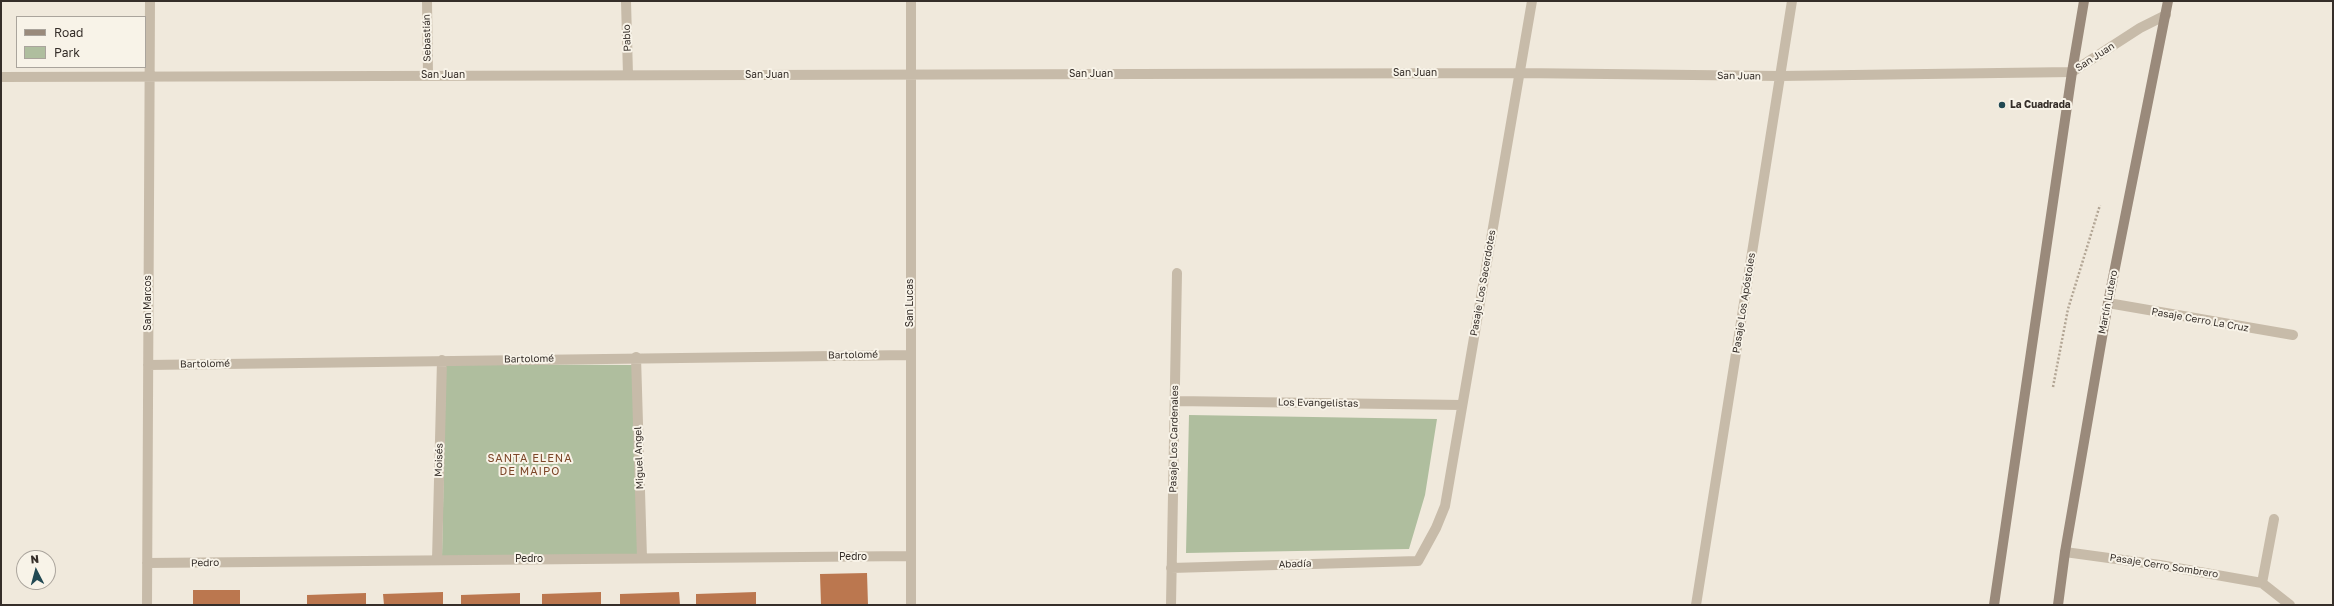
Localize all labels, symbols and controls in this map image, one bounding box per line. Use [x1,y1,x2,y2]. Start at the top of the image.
street label: Sebastián [421,14,433,62]
legend [16,16,146,68]
street label: Pablo [621,24,633,52]
text: Road [54,25,83,40]
street label: San Juan [2073,40,2117,74]
text: Park [54,45,80,60]
street label: San Juan [1393,67,1437,79]
street label: San Juan [1069,68,1113,80]
street label: San Juan [421,69,465,81]
street label: San Juan [745,69,789,81]
street label: San Juan [1717,70,1761,82]
place label: La Cuadrada [2010,99,2071,111]
marker: La Cuadrada [1997,100,2007,110]
street label: Pasaje Los Sacerdotes [1468,229,1498,337]
street label: Pasaje Los Apóstoles [1730,252,1758,354]
street label: Martín Lutero [2096,269,2120,335]
street label: San Marcos [142,275,154,331]
street label: San Lucas [904,279,916,327]
street label: Pasaje Cerro La Cruz [2150,306,2250,334]
street label: Bartolomé [828,349,878,361]
street label: Bartolomé [504,353,554,365]
street label: Bartolomé [180,358,230,370]
street label: Pasaje Los Cardenales [1167,385,1181,493]
street label: Los Evangelistas [1278,396,1358,410]
street label: Miguel Angel [632,426,646,490]
street label: Moisés [432,443,446,477]
district label: SANTA ELENA DE MAIPO [487,452,573,478]
north arrow [16,550,56,590]
street label: Pedro [839,551,867,563]
street label: Pasaje Cerro Sombrero [2109,551,2219,581]
text: N [30,552,40,565]
street label: Pedro [515,553,543,565]
street label: Pedro [191,557,219,569]
street label: Abadía [1278,557,1312,571]

